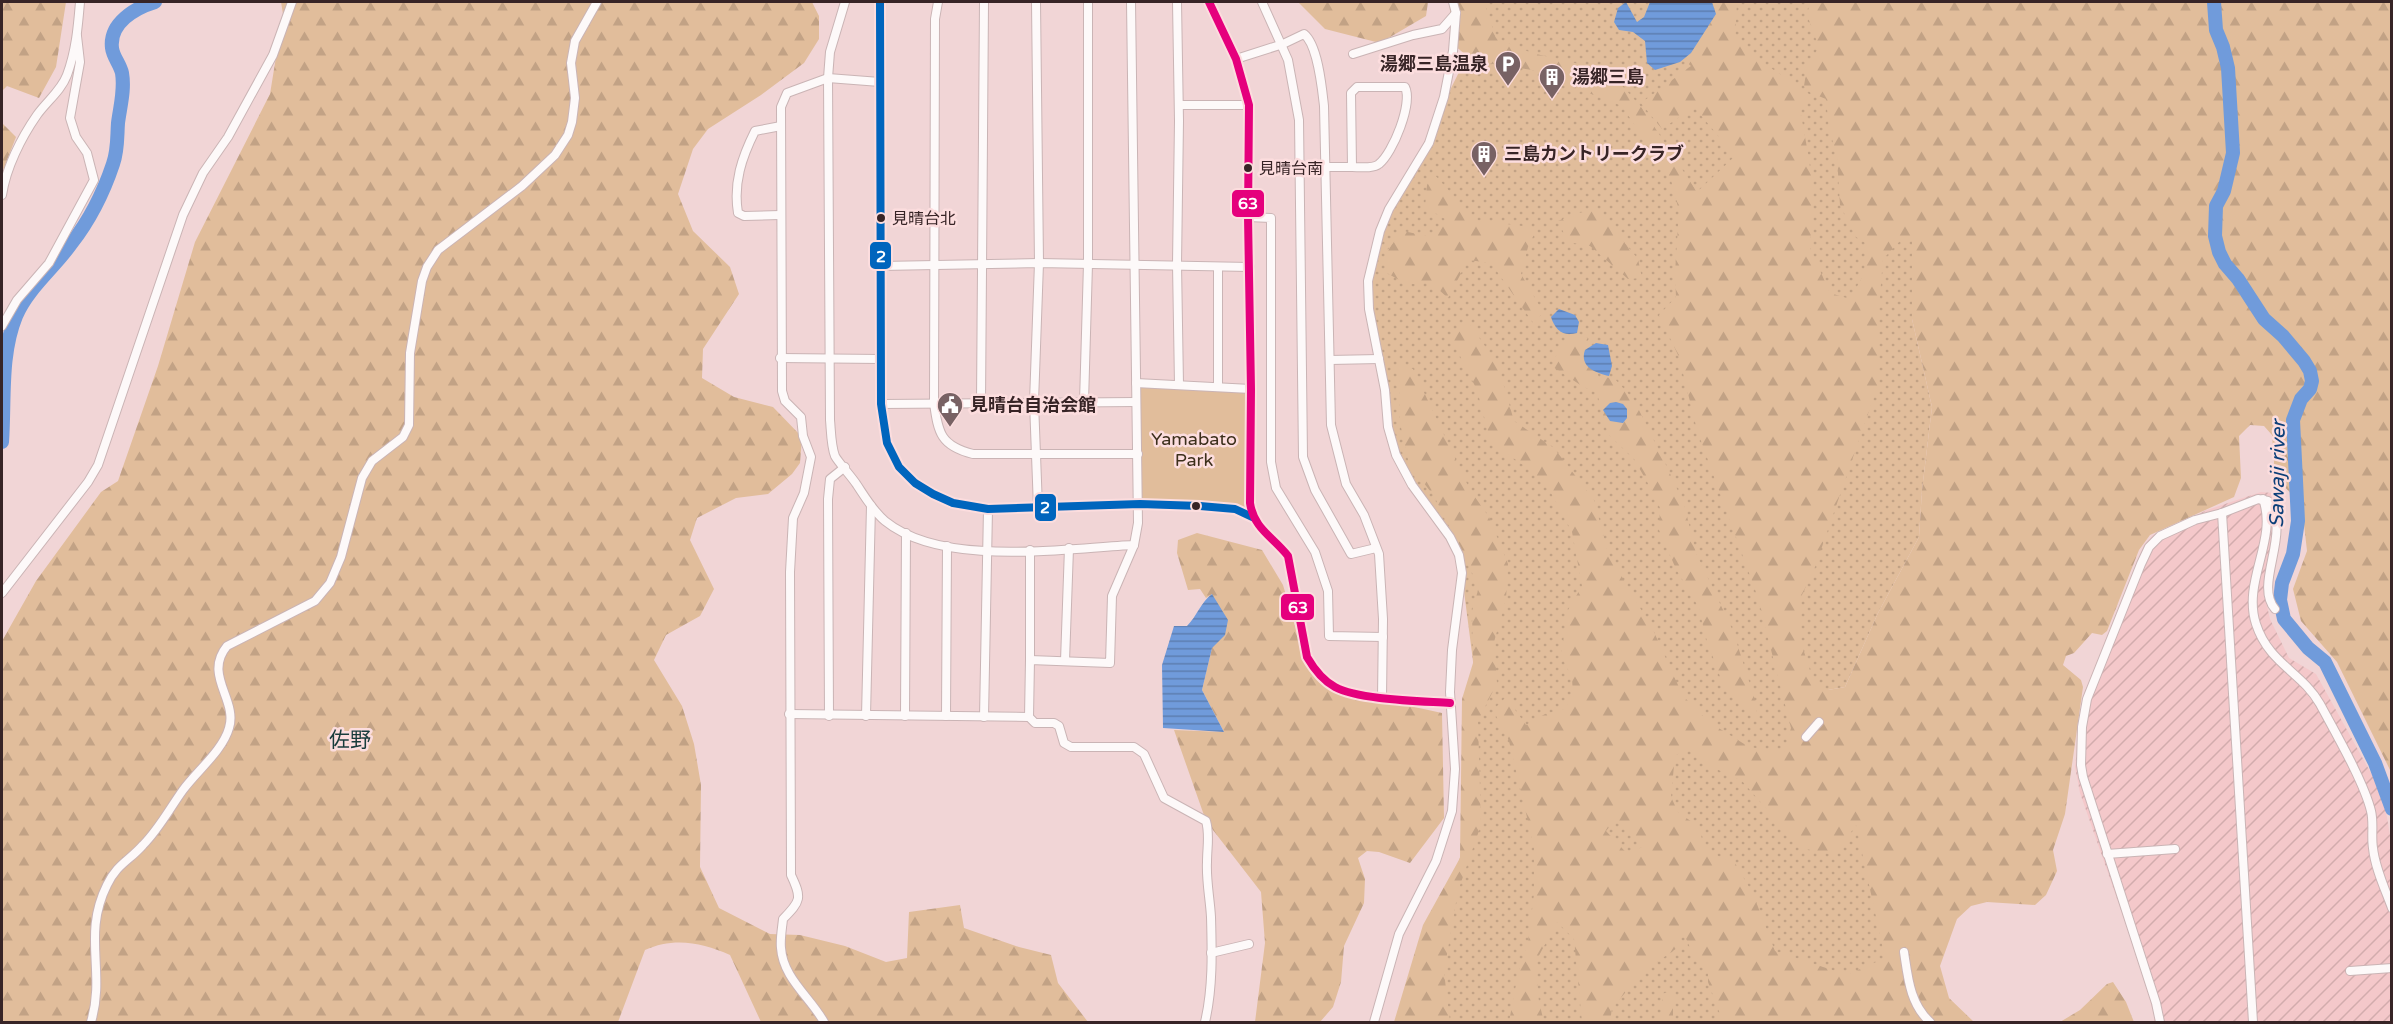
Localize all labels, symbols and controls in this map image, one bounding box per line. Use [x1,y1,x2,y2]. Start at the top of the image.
parking icon: 湯郷三島温泉 [1493,49,1523,87]
place label: 湯郷三島温泉 [1380,53,1488,75]
building icon: 湯郷三島 [1537,62,1567,100]
place label: 湯郷三島 [1572,66,1644,88]
building icon: 三島カントリークラブ [1469,139,1499,177]
place label: 三島カントリークラブ [1504,143,1684,165]
place label: 見晴台南 [1259,159,1323,179]
marker: 見晴台南 [1242,162,1254,174]
line badge: 63 [1231,189,1265,218]
text: 63 [1238,194,1258,214]
place label: 見晴台北 [892,209,956,229]
marker: 見晴台北 [875,212,887,224]
line badge: 2 [869,241,892,270]
text: 2 [876,247,886,267]
public building icon: 見晴台自治会館 [935,390,965,428]
place label: 見晴台自治会館 [970,394,1096,416]
water label: Sawaji river [2265,418,2291,528]
park label: Yamabato Park [1151,428,1237,471]
line badge: 2 [1034,493,1057,522]
text: 2 [1040,498,1050,518]
unlabelled marker [1190,500,1202,512]
line badge: 63 [1280,593,1315,621]
text: 63 [1288,598,1308,618]
district label: 佐野 [329,728,371,753]

